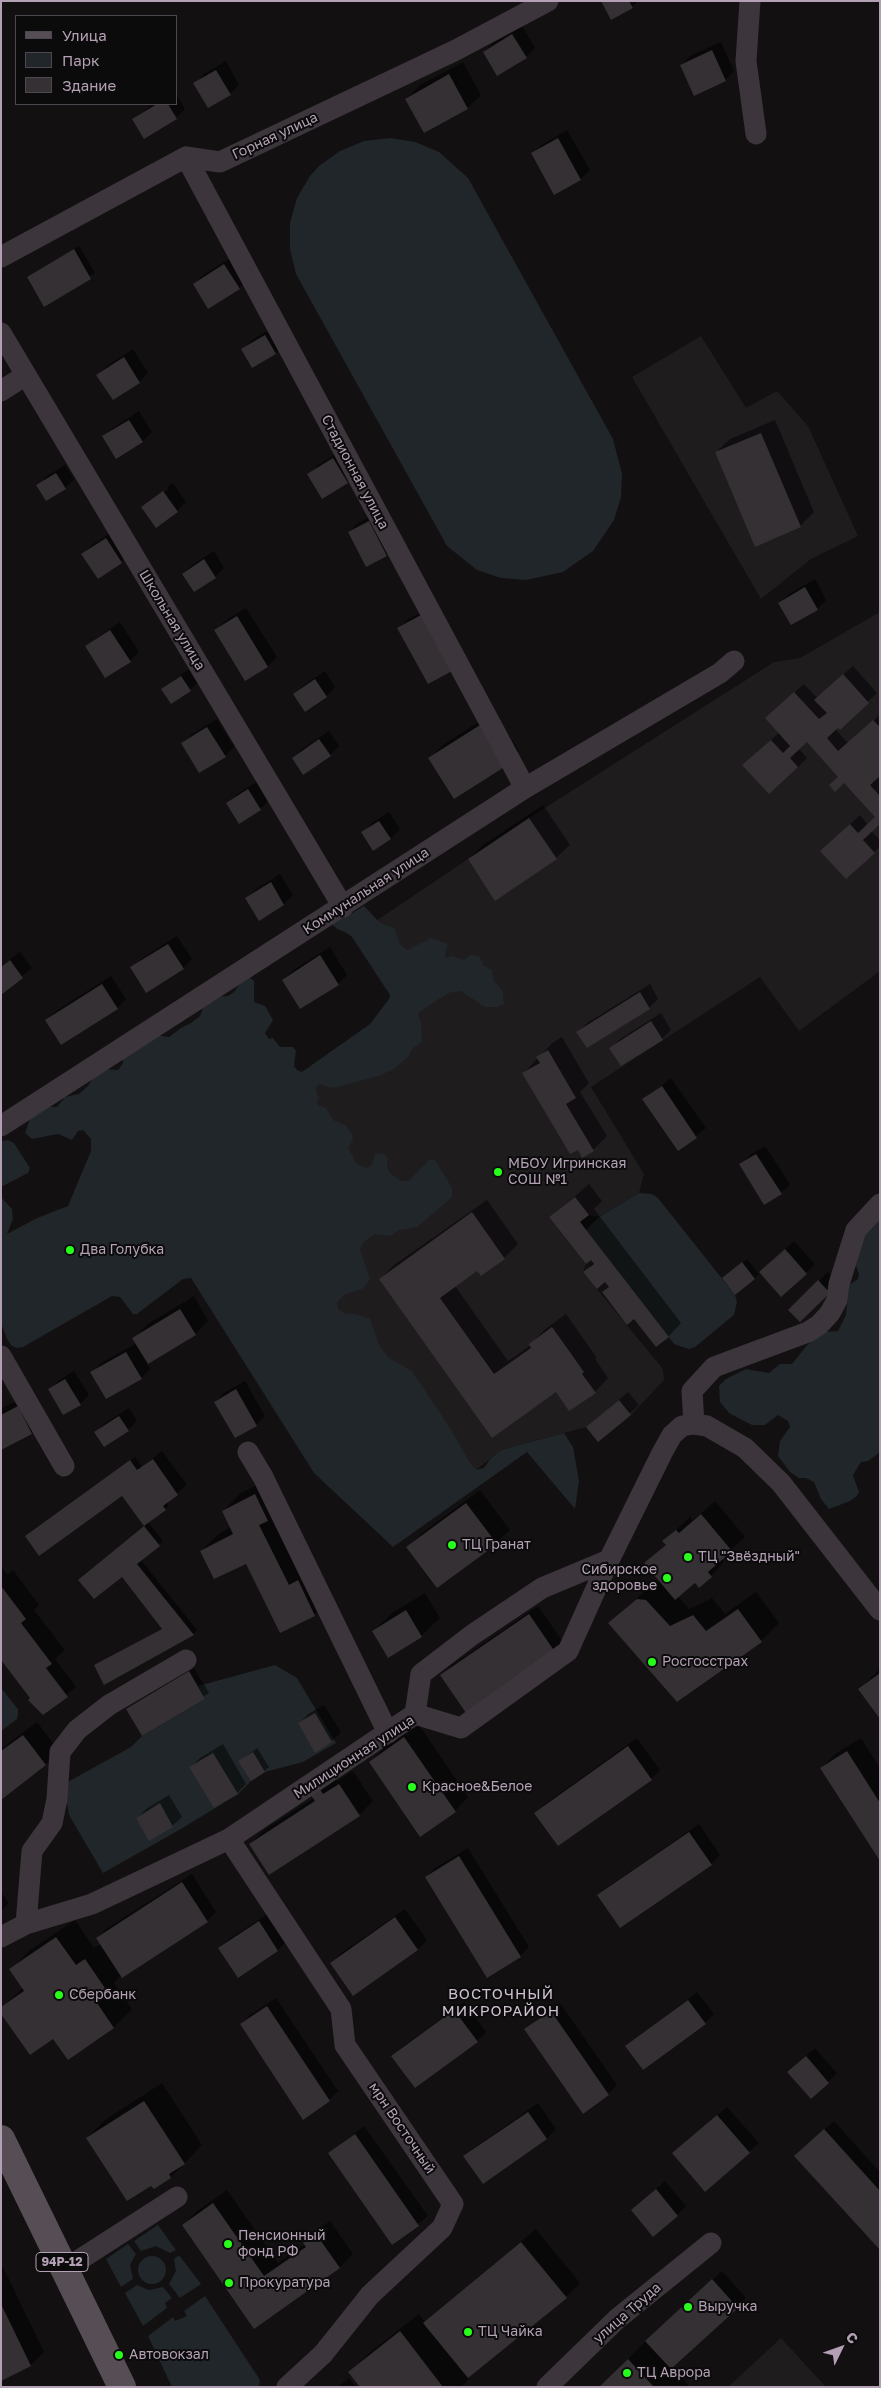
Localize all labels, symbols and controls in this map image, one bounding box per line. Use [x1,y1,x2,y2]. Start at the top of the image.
legend [15,15,178,105]
text: Улица [62,26,107,44]
text: Парк [62,51,100,69]
text: Здание [62,76,116,94]
street label: Горная улица [230,109,320,163]
street label: Стадионная улица [318,412,392,532]
street label: Школьная улица [135,567,209,673]
street label: Коммунальная улица [300,844,432,938]
place label: МБОУ Игринская СОШ №1 [508,1156,626,1188]
marker: МБОУ Игринская СОШ №1 [492,1166,504,1178]
place label: Два Голубка [80,1242,164,1258]
marker: Два Голубка [64,1244,76,1256]
place label: ТЦ Гранат [462,1537,531,1553]
marker: ТЦ Гранат [446,1539,458,1551]
place label: ТЦ "Звёздный" [698,1549,800,1565]
marker: ТЦ "Звёздный" [682,1551,694,1563]
place label: Сибирское здоровье [582,1562,657,1594]
marker: Сибирское здоровье [661,1572,673,1584]
place label: Росгосстрах [662,1654,748,1670]
marker: Росгосстрах [646,1656,658,1668]
street label: Милиционная улица [291,1712,417,1802]
place label: Красное&Белое [422,1779,532,1795]
marker: Красное&Белое [406,1781,418,1793]
district label: ВОСТОЧНЫЙ МИКРОРАЙОН [441,1985,561,2020]
place label: Сбербанк [69,1987,136,2003]
marker: Сбербанк [53,1989,65,2001]
street label: мрн Восточный [365,2079,439,2177]
place label: Пенсионный фонд РФ [238,2228,326,2260]
marker: Пенсионный фонд РФ [222,2238,234,2250]
road number: 94Р-12 [36,2252,88,2272]
place label: Прокуратура [239,2275,330,2291]
marker: Прокуратура [223,2277,235,2289]
street label: улица Труда [590,2279,664,2347]
place label: Выручка [698,2299,757,2315]
marker: Выручка [682,2301,694,2313]
north arrow [816,2323,866,2373]
place label: ТЦ Чайка [478,2324,543,2340]
marker: ТЦ Чайка [462,2326,474,2338]
text: С [843,2328,862,2347]
place label: Автовокзал [129,2347,209,2363]
marker: Автовокзал [113,2349,125,2361]
place label: ТЦ Аврора [637,2365,711,2381]
marker: ТЦ Аврора [621,2367,633,2379]

